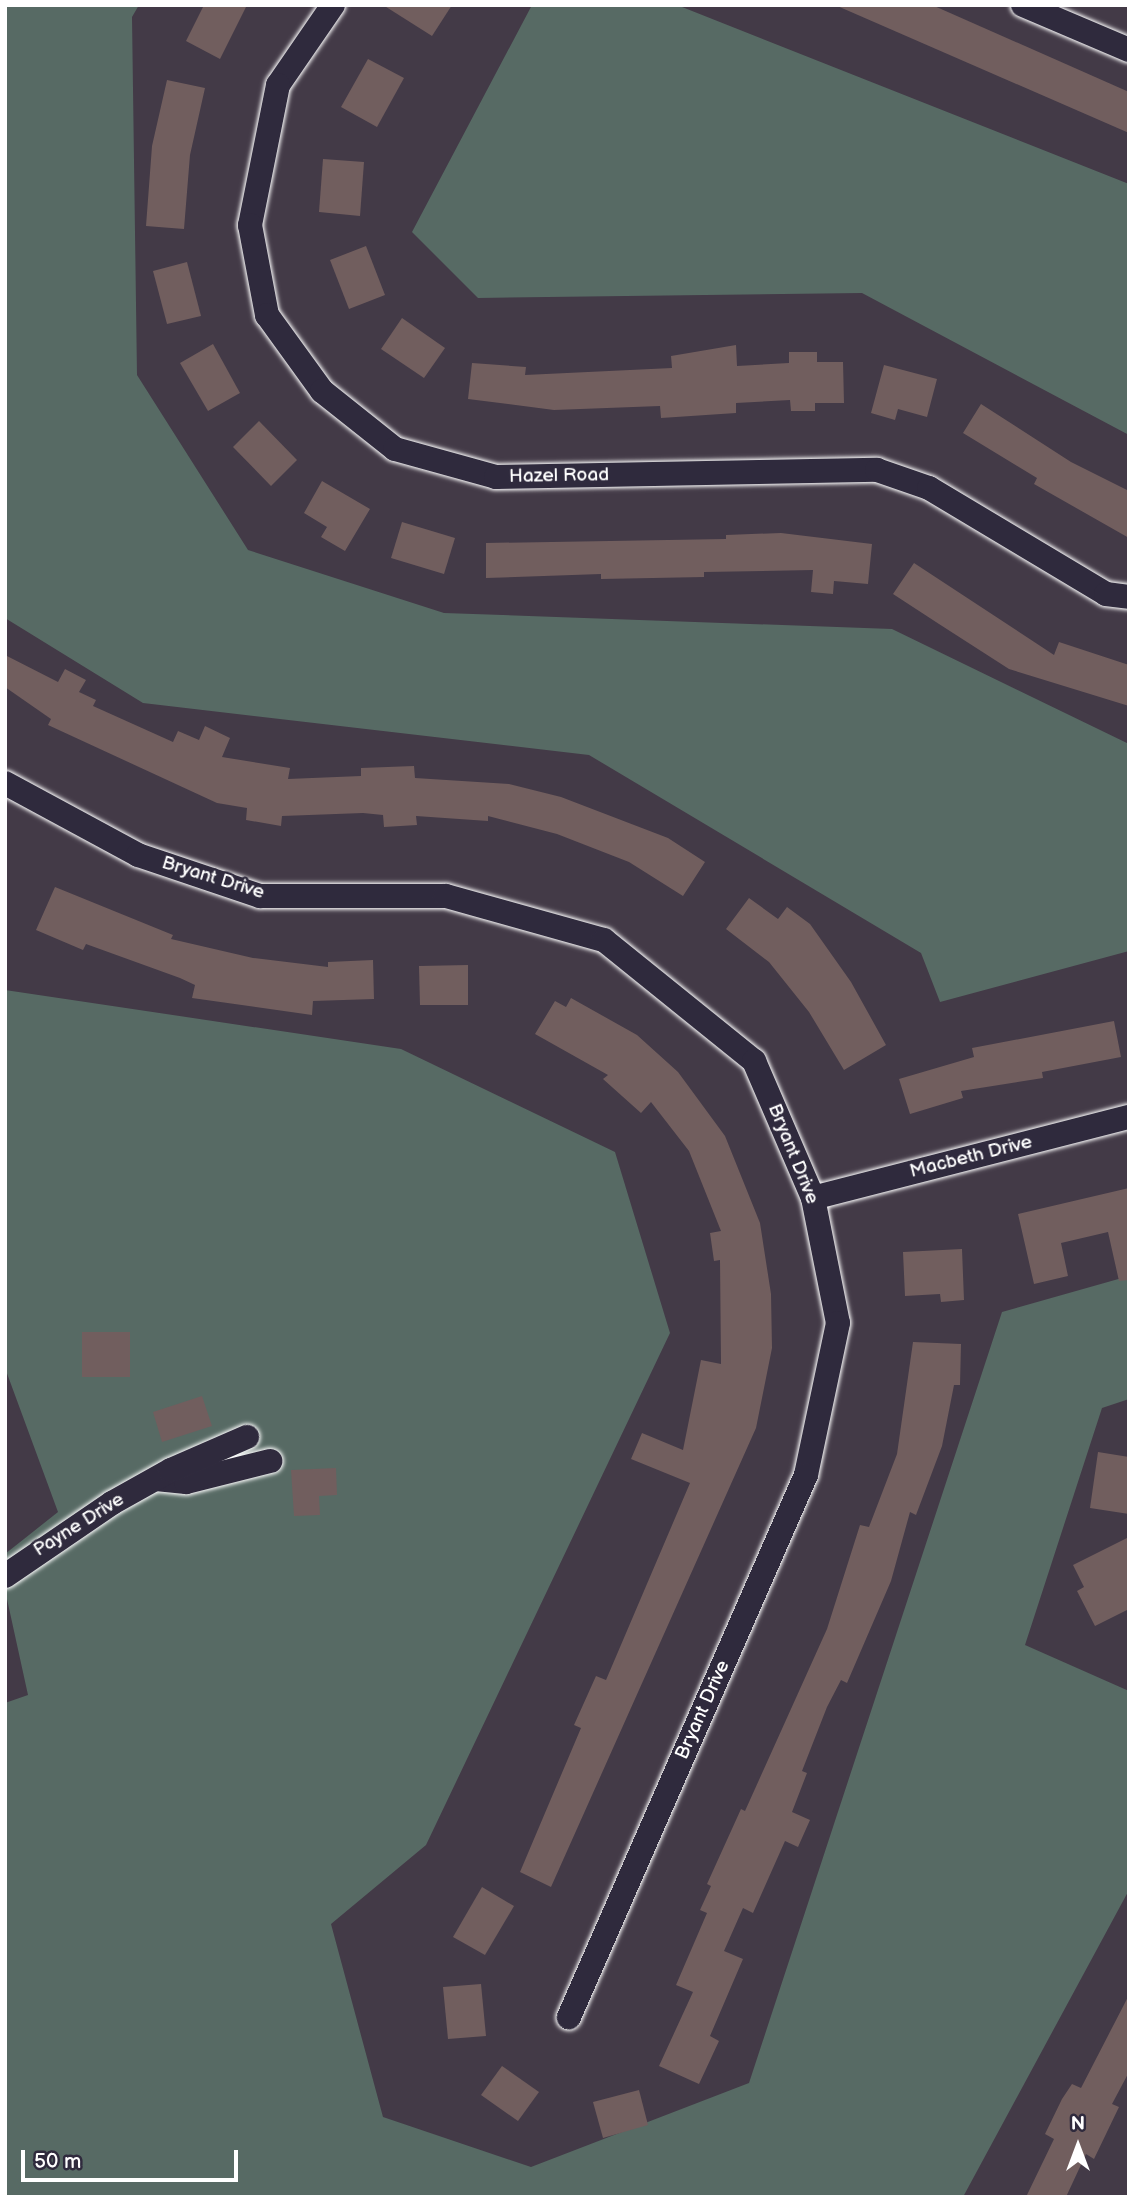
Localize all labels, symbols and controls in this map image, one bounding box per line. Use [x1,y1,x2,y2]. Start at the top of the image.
street label: Hazel Road [509,464,609,488]
street label: Bryant Drive [159,852,267,904]
street label: Bryant Drive [763,1101,823,1207]
street label: Macbeth Drive [907,1131,1035,1183]
street label: Payne Drive [30,1488,128,1562]
street label: Bryant Drive [671,1657,735,1763]
north arrow [1043,2111,1113,2181]
text: N [1071,2113,1085,2136]
scale bar [24,2136,242,2180]
text: 50 m [34,2149,81,2174]

